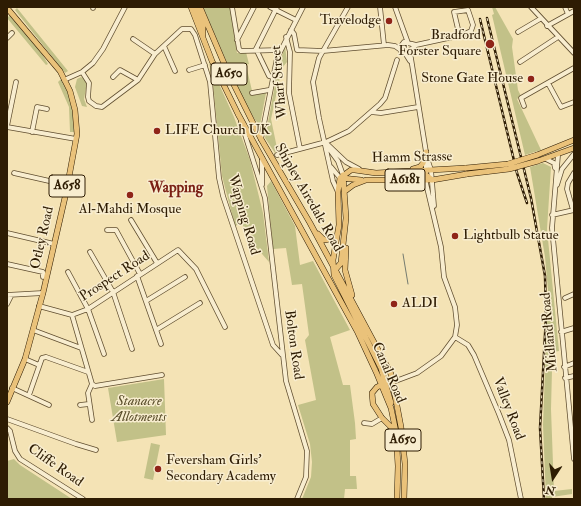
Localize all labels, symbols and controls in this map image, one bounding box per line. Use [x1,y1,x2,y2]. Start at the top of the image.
place label: Travelodge [320,13,381,29]
marker: Travelodge [384,16,394,26]
place label: Bradford Forster Square [398,28,481,60]
marker: Bradford Forster Square [484,38,496,50]
street label: Wharf Street [268,44,292,120]
road number: A650 [211,63,247,85]
place label: Stone Gate House [421,71,523,87]
marker: Stone Gate House [526,74,536,84]
place label: LIFE Church UK [165,123,270,139]
marker: LIFE Church UK [152,126,162,136]
street label: Shipley Airedale Road [270,141,346,255]
street label: Hamm Strasse [372,149,452,167]
road number: A6181 [385,169,425,191]
street label: Wapping Road [223,173,263,257]
road number: A658 [49,175,85,197]
district label: Wapping [149,180,203,198]
marker: Al‐Mahdi Mosque [125,190,135,200]
place label: Al‐Mahdi Mosque [79,202,181,218]
street label: Otley Road [28,205,58,271]
place label: Lightbulb Statue [463,228,559,244]
marker: Lightbulb Statue [450,231,460,241]
street label: Prospect Road [77,248,153,306]
street label: Midland Road [538,292,562,372]
place label: ALDI [402,296,438,312]
marker: ALDI [389,299,399,309]
street label: Bolton Road [280,309,306,381]
street label: Canal Road [368,340,408,406]
street label: Valley Road [488,375,528,443]
park label: Stanacre Allotments [112,394,166,426]
road number: A650 [385,429,421,451]
street label: Cliffe Road [24,441,86,491]
place label: Feversham Girls' Secondary Academy [166,453,276,486]
north arrow [533,458,573,498]
marker: Feversham Girls' Secondary Academy [153,464,163,474]
text: N [544,483,557,498]

